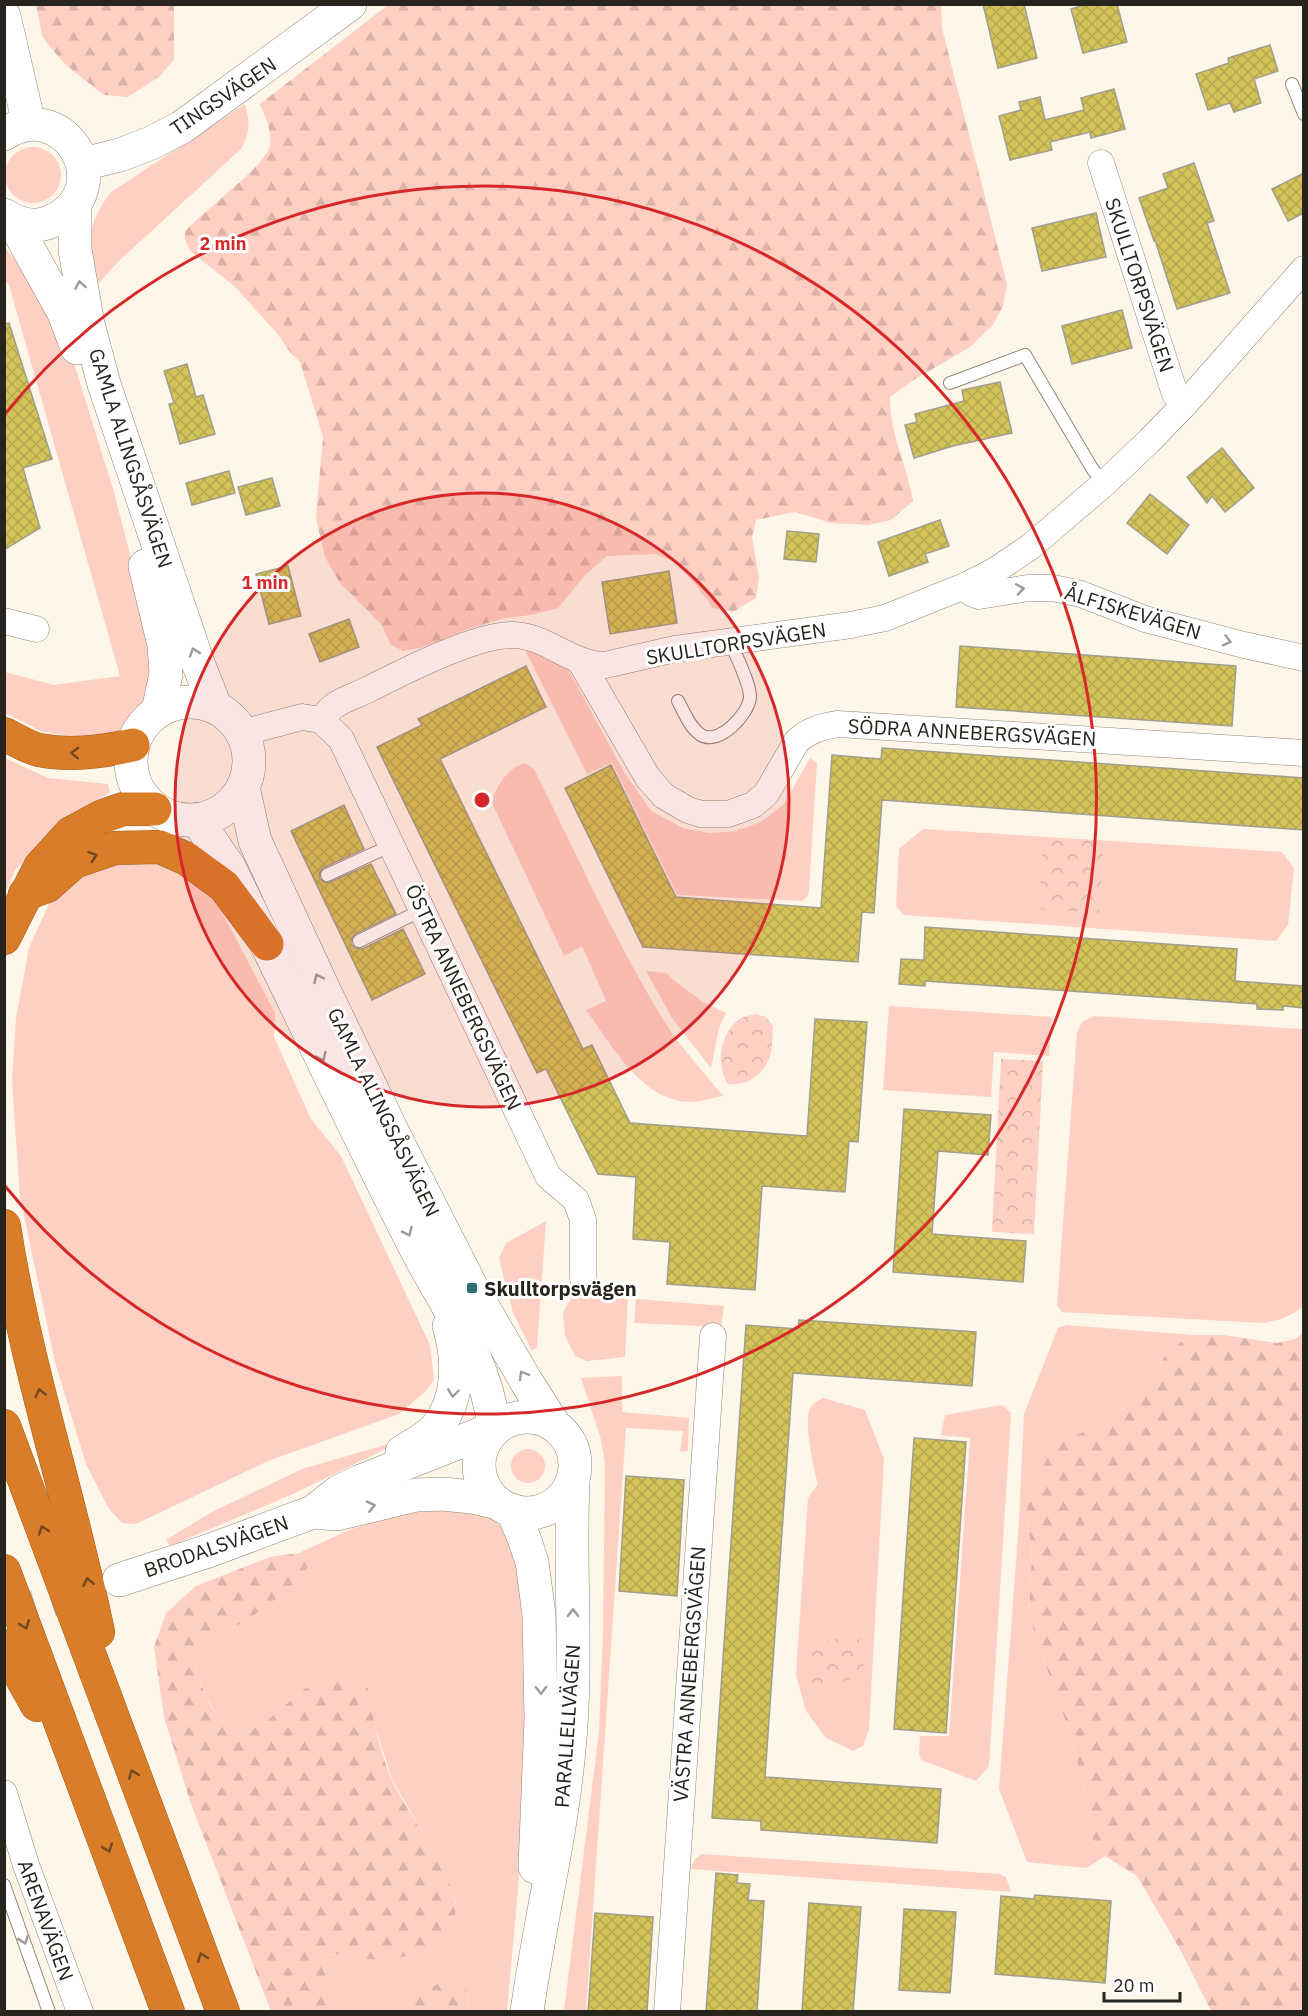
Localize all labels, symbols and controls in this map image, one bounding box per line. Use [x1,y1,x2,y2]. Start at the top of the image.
street label: TINGSVÄGEN [165,51,281,141]
street label: SKULLTORPSVÄGEN [1099,194,1181,376]
text: 2 min [199,232,247,255]
one-way arrow [75,281,87,290]
street label: GAMLA ALINGSÅSVÄGEN [83,345,179,571]
text: 1 min [241,571,289,594]
street label: ÅLFISKEVÄGEN [1061,578,1205,646]
one-way arrow [1015,584,1024,596]
street label: SKULLTORPSVÄGEN [644,615,828,671]
one-way arrow [1221,634,1232,646]
one-way arrow [189,647,202,658]
street label: SÖDRA ANNEBERGSVÄGEN [847,712,1097,752]
one-way arrow [71,747,80,759]
centre of rings [472,790,492,810]
one-way arrow [87,850,98,863]
street label: ÖSTRA ANNEBERGSVÄGEN [400,880,528,1114]
one-way arrow [313,973,325,984]
street label: GAMLA ALINGSÅSVÄGEN [322,1003,446,1221]
one-way arrow [315,1051,326,1061]
one-way arrow [400,1226,412,1237]
place label: Skulltorpsvägen [484,1275,637,1302]
marker: Skulltorpsvägen [465,1281,479,1295]
one-way arrow [518,1371,530,1381]
one-way arrow [447,1388,460,1397]
one-way arrow [34,1389,47,1399]
one-way arrow [365,1500,375,1513]
street label: BRODALSVÄGEN [140,1509,292,1583]
one-way arrow [37,1525,50,1536]
street label: VÄSTRA ANNEBERGSVÄGEN [667,1545,711,1803]
one-way arrow [82,1578,95,1588]
one-way arrow [567,1608,580,1617]
one-way arrow [18,1619,30,1630]
street label: PARALLELLVÄGEN [548,1643,586,1809]
one-way arrow [534,1686,547,1695]
one-way arrow [128,1770,140,1781]
one-way arrow [100,1842,113,1852]
street label: ARENAVÄGEN [12,1856,80,1984]
one-way arrow [16,1934,29,1945]
one-way arrow [197,1952,209,1963]
scale bar [1104,1965,1180,2003]
text: 20 m [1113,1974,1155,1997]

